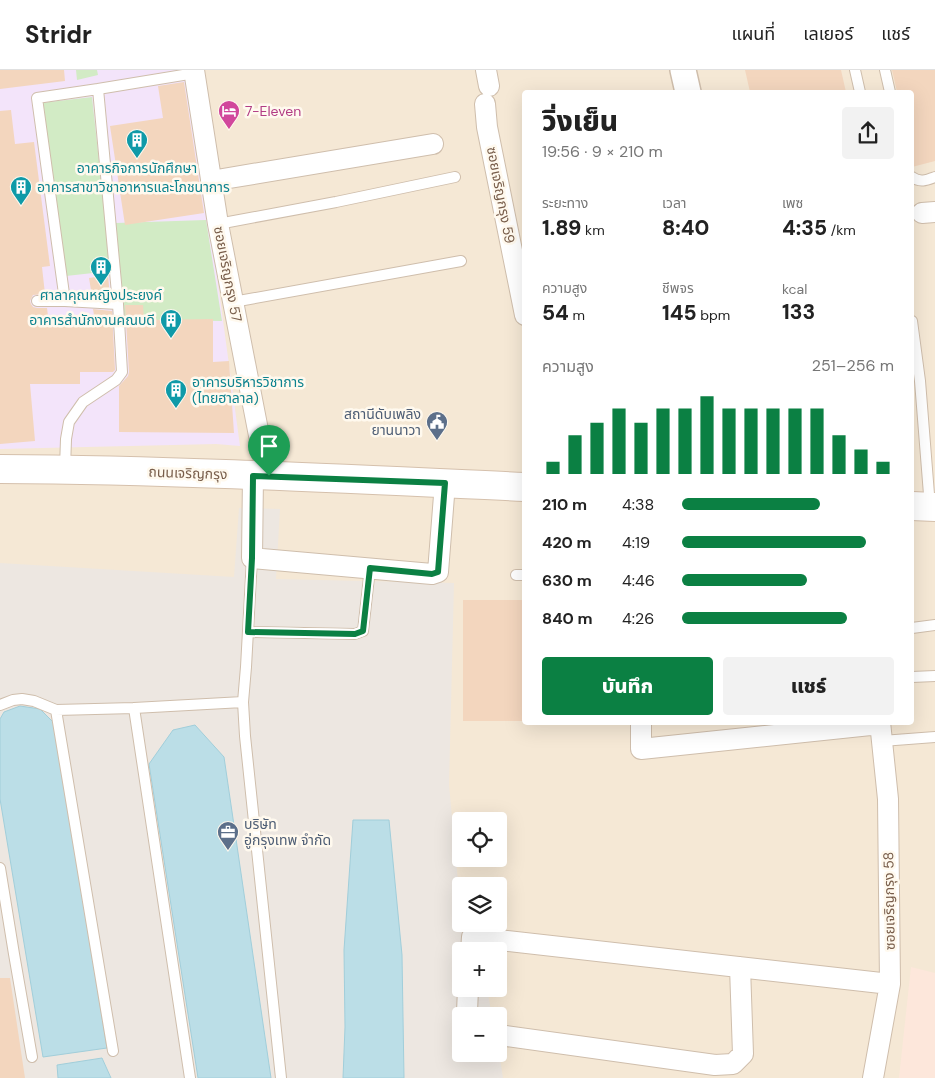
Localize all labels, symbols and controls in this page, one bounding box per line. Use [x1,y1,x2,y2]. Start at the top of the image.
text: Stridr [25,19,92,50]
text: แผนที่ [731,22,775,46]
text: เลเยอร์ [803,22,853,46]
text: แชร์ [881,22,910,46]
hotel icon: 7-Eleven [217,99,241,130]
place label: 7-Eleven [245,102,301,120]
text: วิ่งเย็น [542,103,618,140]
button: share [842,107,894,159]
building icon: อาคารกิจการนักศึกษา [125,128,149,159]
text: 19:56 · 9 × 210 m [542,141,663,162]
street label: ซอยเจริญกรุง 59 [483,145,519,245]
place label: อาคารกิจการนักศึกษา [77,159,197,177]
building icon: อาคารสาขาวิชาอาหารและโภชนาการ [9,175,33,206]
place label: อาคารสาขาวิชาอาหารและโภชนาการ [37,178,230,196]
text: ระยะทาง [542,194,588,212]
text: เวลา [662,194,687,212]
text: เพซ [782,194,803,212]
text: 1.89 [542,214,581,242]
text: 8:40 [662,214,709,242]
text: 4:35 [782,214,827,242]
text: km [581,221,605,239]
text: /km [827,221,856,239]
street label: ซอยเจริญกรุง 57 [210,225,246,323]
building icon: ศาลาคุณหญิงประยงค์ [89,255,113,286]
text: ความสูง [542,279,587,297]
text: ชีพจร [662,279,694,297]
text: kcal [782,280,807,298]
place label: ศาลาคุณหญิงประยงค์ [40,286,162,304]
text: 133 [782,298,815,326]
text: 54 [542,299,569,327]
text: 145 [662,299,697,327]
text: m [569,306,585,324]
text: bpm [697,306,730,324]
building icon: อาคารสำนักงานคณบดี [159,308,183,339]
place label: อาคารสำนักงานคณบดี [29,311,155,329]
text: 251–256 m [812,355,894,376]
text: ความสูง [542,356,594,377]
place label: อาคารบริหารวิชาการ (ไทยฮาลาล) [192,373,304,407]
building icon: อาคารบริหารวิชาการ (ไทยฮาลาล) [164,378,188,409]
place label: สถานีดับเพลิง ยานนาวา [344,405,421,439]
public building icon: สถานีดับเพลิง ยานนาวา [425,410,449,441]
pin [248,425,290,476]
icon: arrive [255,432,283,460]
street label: ถนนเจริญกรุง [148,463,228,483]
text: 210 m [542,494,587,515]
text: 4:38 [622,494,654,515]
text: 420 m [542,532,592,553]
text: 4:19 [622,532,650,553]
text: 630 m [542,570,592,591]
text: 4:46 [622,570,655,591]
text: 840 m [542,608,593,629]
text: 4:26 [622,608,654,629]
button: บันทึก [542,657,713,715]
button: แชร์ [723,657,894,715]
map controls [452,812,507,1062]
button: locate [452,812,507,867]
place label: บริษัท อู่กรุงเทพ จำกัด [244,815,331,849]
office icon: บริษัท อู่กรุงเทพ จำกัด [216,820,240,851]
street label: ซอยเจริญกรุง 58 [879,852,899,950]
button: layers [452,877,507,932]
button: + [452,942,507,997]
button: − [452,1007,507,1062]

